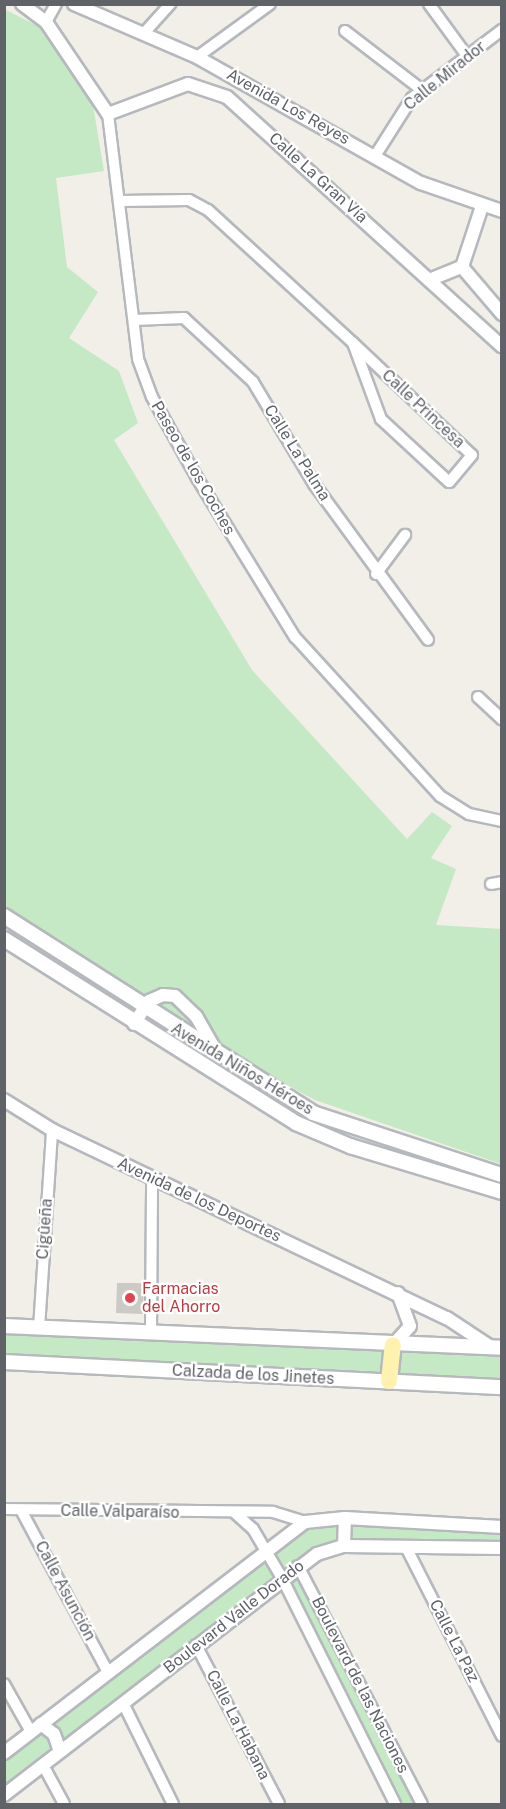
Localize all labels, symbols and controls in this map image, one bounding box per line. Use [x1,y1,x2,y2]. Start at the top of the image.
street label: Calle Mirador [400,37,490,115]
street label: Avenida Los Reyes [223,65,353,149]
street label: Calle La Gran Vía [265,129,371,227]
street label: Calle Princesa [378,366,468,452]
street label: Paseo de los Coches [147,397,239,539]
street label: Calle La Palma [260,401,334,505]
street label: Avenida Niños Héroes [167,1019,317,1119]
street label: Avenida de los Deportes [114,1154,284,1246]
street label: Cigûeña [33,1198,57,1260]
place label: Farmacias del Ahorro [142,1279,220,1317]
marker: Farmacias del Ahorro [123,1291,137,1305]
street label: Calzada de los Jinetes [171,1361,335,1389]
street label: Calle Valparaíso [60,1501,180,1523]
street label: Calle Asunción [31,1538,99,1644]
street label: Boulevard Valle Dorado [160,1556,308,1678]
street label: Boulevard de las Naciones [307,1593,413,1777]
street label: Calle La Paz [425,1597,483,1685]
street label: Calle La Habana [202,1667,274,1783]

